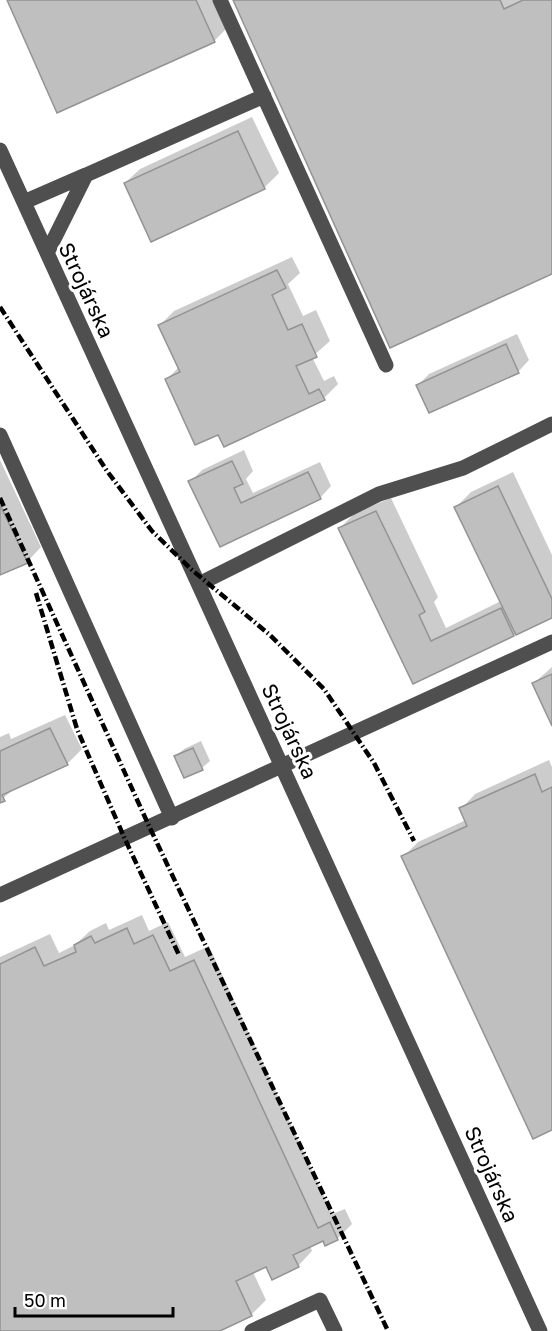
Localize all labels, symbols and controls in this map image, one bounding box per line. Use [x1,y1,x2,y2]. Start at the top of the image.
street label: Strojárska [54,238,120,342]
street label: Strojárska [257,679,323,783]
street label: Strojárska [459,1122,525,1226]
scale bar [15,1280,172,1318]
text: 50 m [24,1289,66,1311]

